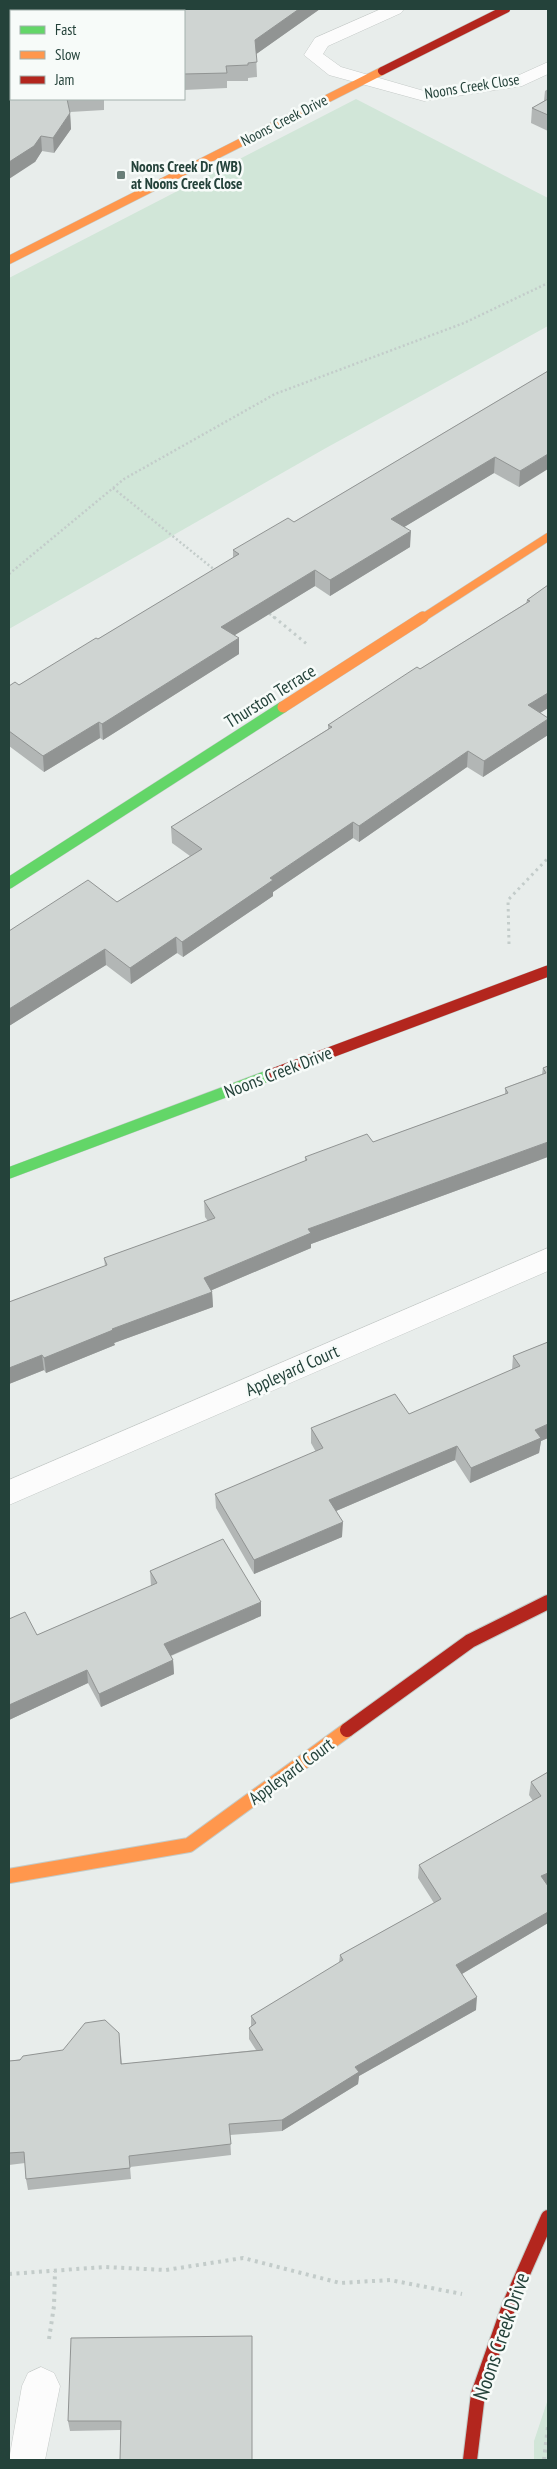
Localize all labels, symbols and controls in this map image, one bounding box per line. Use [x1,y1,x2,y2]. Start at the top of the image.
legend [10,10,185,100]
text: Fast [55,20,76,39]
text: Slow [55,45,80,64]
street label: Noons Creek Close [423,69,521,103]
text: Jam [54,70,74,89]
street label: Noons Creek Drive [237,90,331,150]
place label: Noons Creek Dr (WB) at Noons Creek Close [131,157,242,193]
marker: Noons Creek Dr (WB) at Noons Creek Close [115,169,127,181]
street label: Thurston Terrace [220,659,320,733]
street label: Noons Creek Drive [221,1041,335,1103]
street label: Appleyard Court [242,1339,342,1401]
street label: Appleyard Court [244,1732,338,1810]
street label: Noons Creek Drive [467,2269,535,2403]

